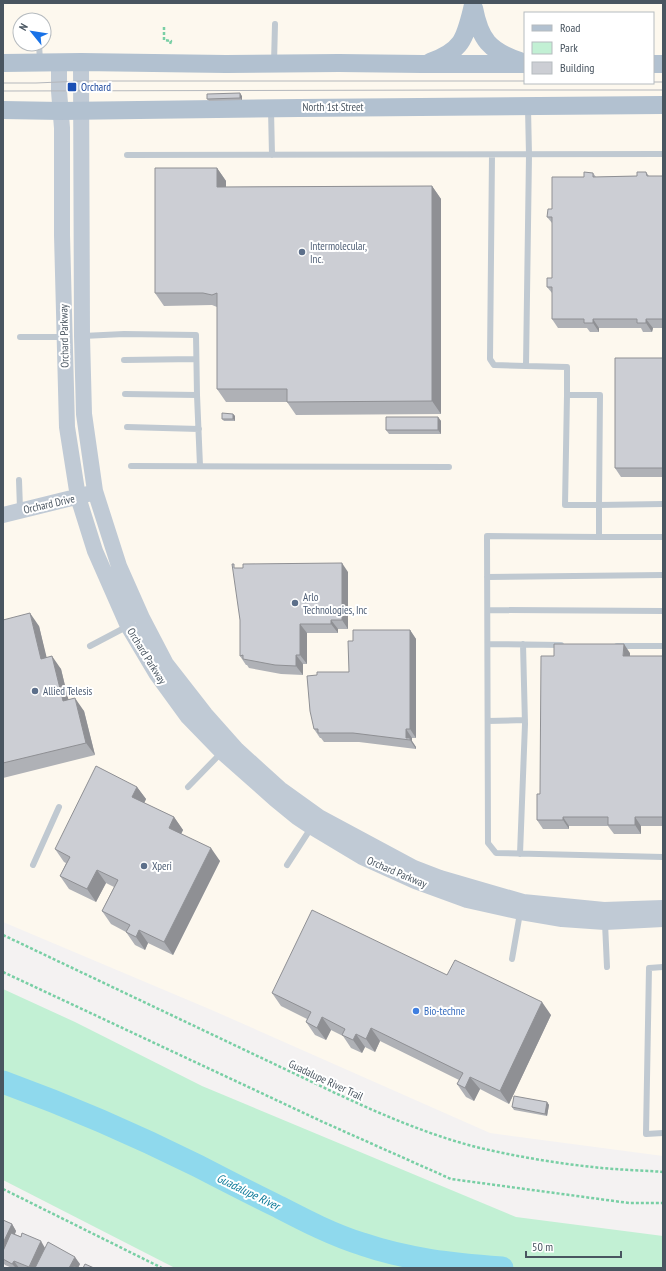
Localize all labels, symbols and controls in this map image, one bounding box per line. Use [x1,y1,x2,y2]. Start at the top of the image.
north arrow [12,12,52,52]
legend [524,12,654,84]
text: Road [560,20,580,35]
text: N [16,21,31,33]
text: Park [560,40,578,55]
text: Building [560,60,595,75]
place label: Orchard [81,80,111,94]
marker: Orchard [66,81,78,93]
street label: North 1st Street [303,100,363,114]
place label: Intermolecular, Inc. [310,239,367,266]
marker: Intermolecular, Inc. [297,247,307,257]
street label: Orchard Parkway [56,303,72,368]
street label: Orchard Drive [22,491,76,517]
place label: Arlo Technologies, Inc [303,590,367,617]
marker: Arlo Technologies, Inc [290,598,300,608]
street label: Orchard Parkway [124,625,170,687]
place label: Allied Telesis [43,684,93,698]
marker: Allied Telesis [30,686,40,696]
street label: Orchard Parkway [365,853,430,891]
place label: Xperi [152,859,172,873]
marker: Xperi [139,861,149,871]
place label: Bio-techne [424,1004,465,1018]
marker: Bio-techne [411,1006,421,1016]
street label: Guadalupe River Trail [286,1057,366,1104]
water label: Guadalupe River [214,1170,284,1214]
scale bar [526,1233,621,1259]
text: 50 m [532,1239,553,1254]

